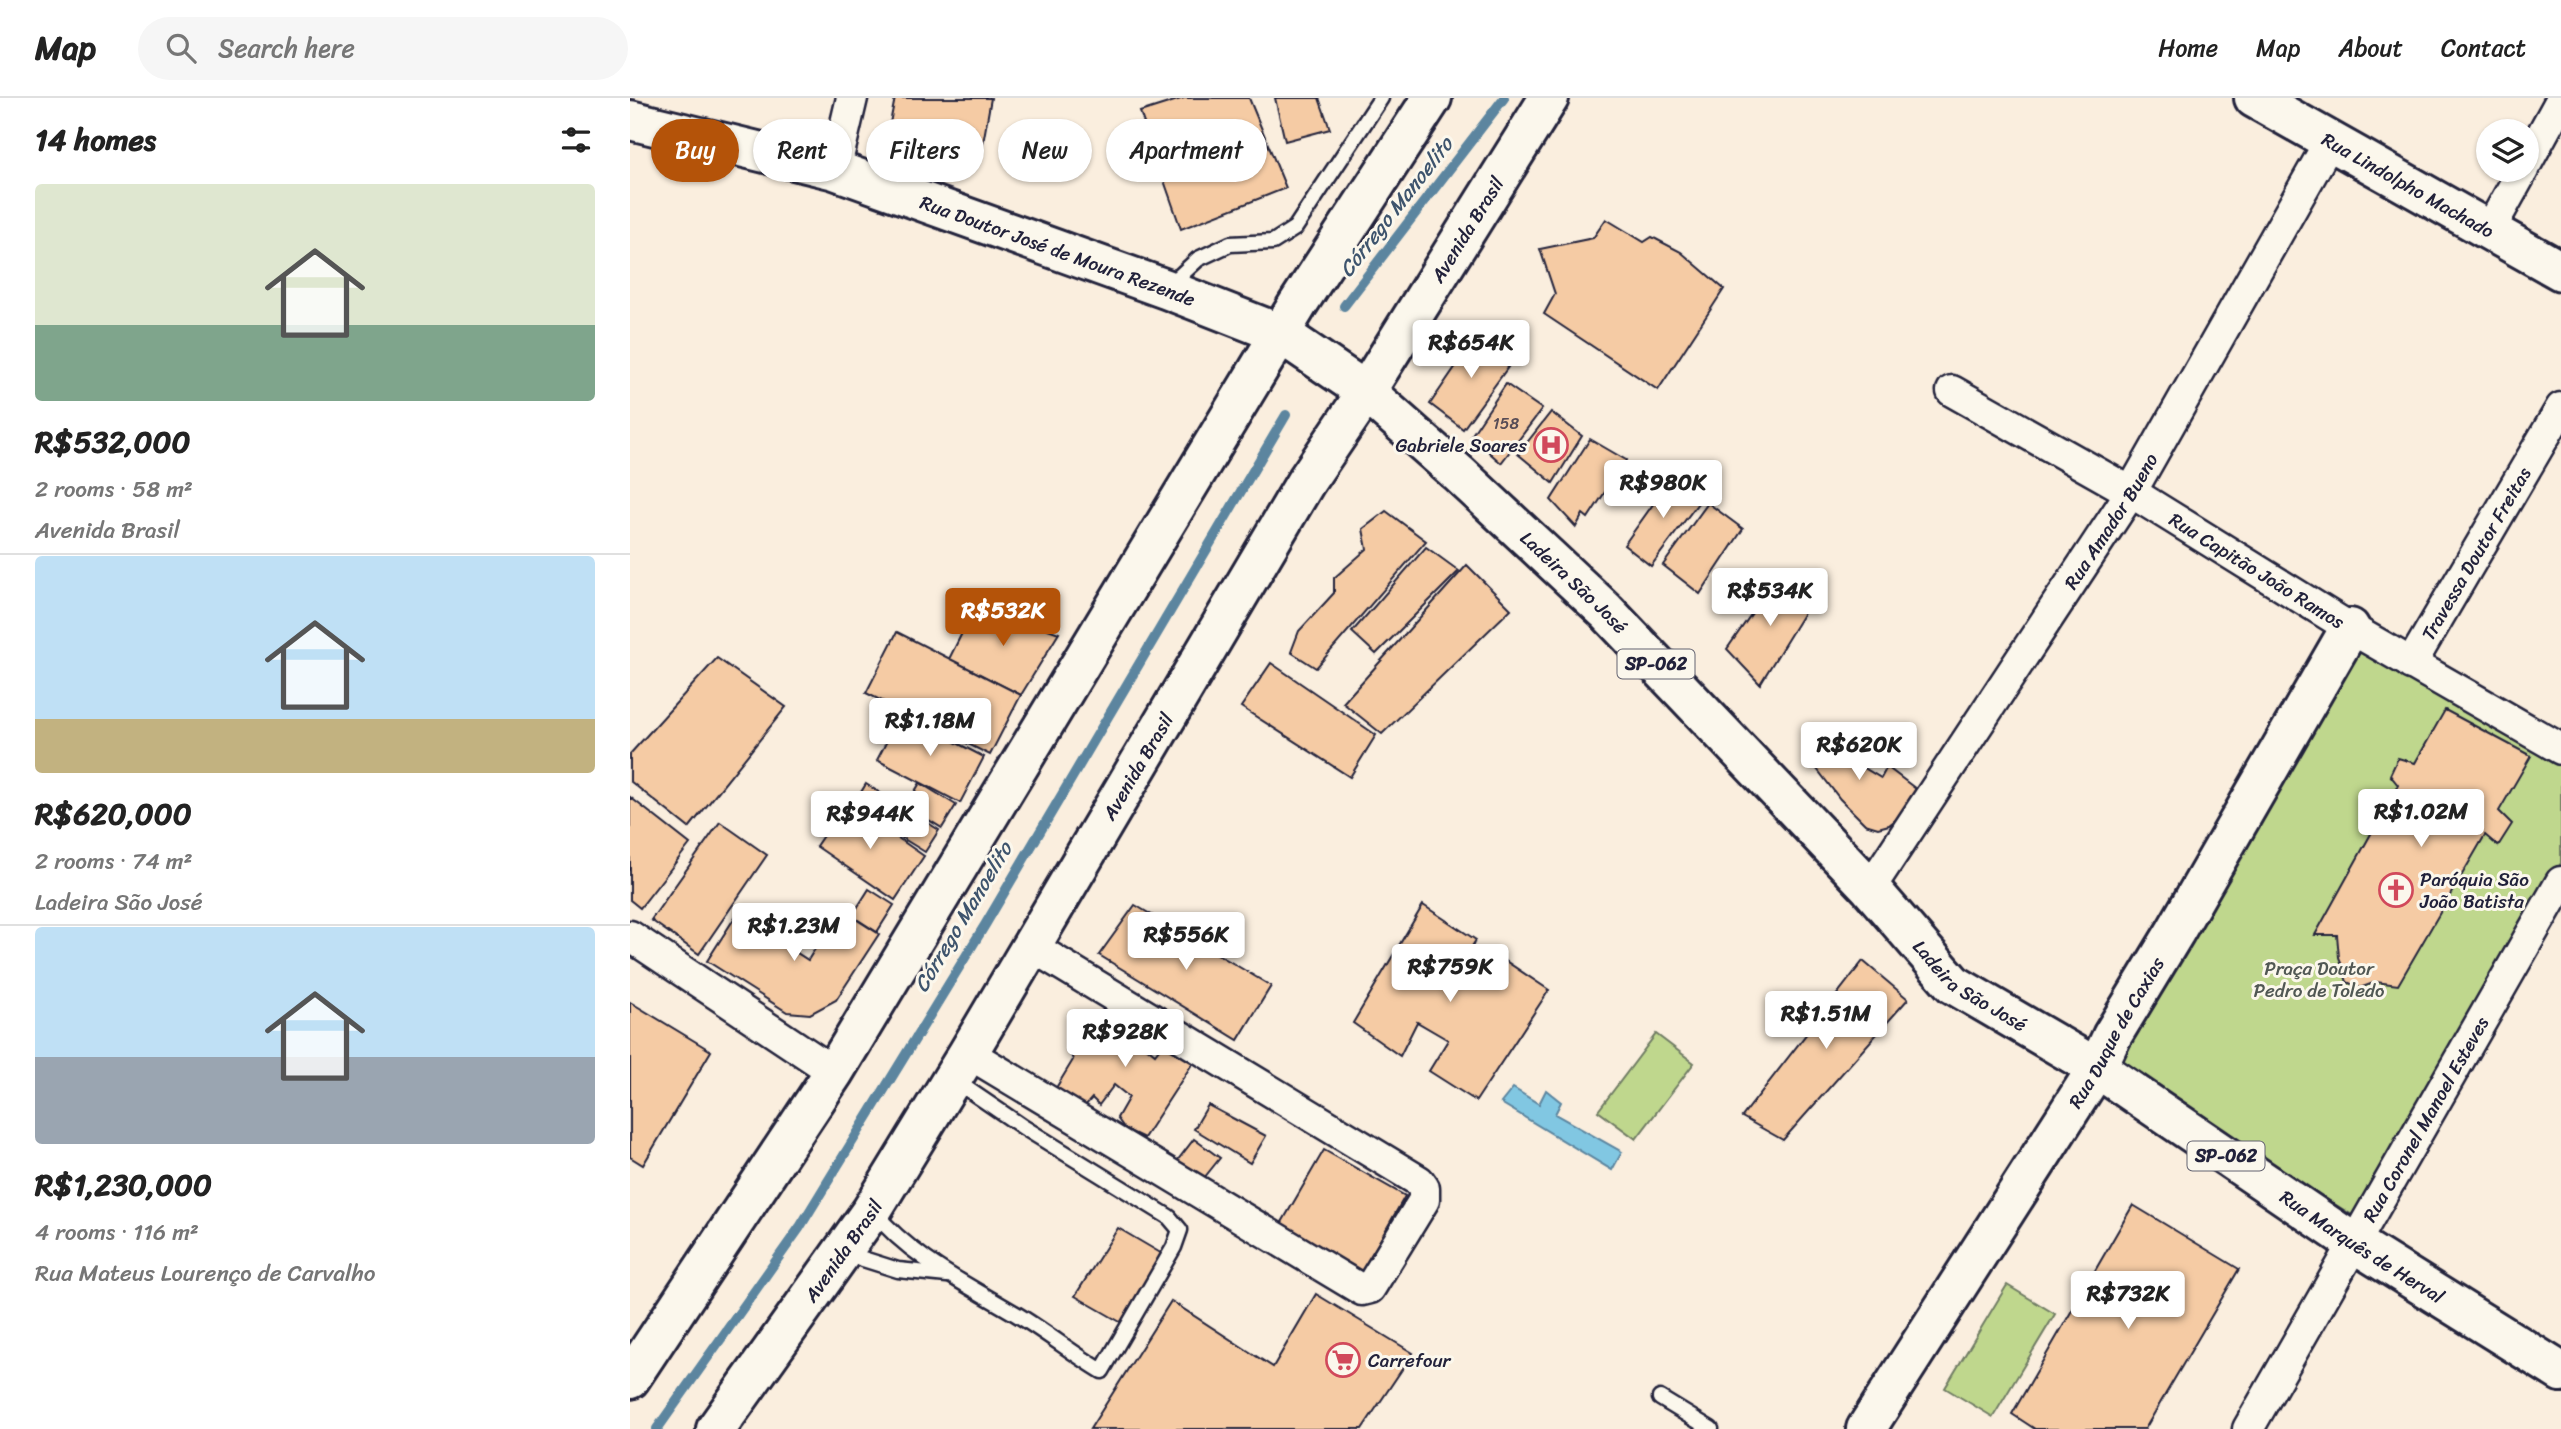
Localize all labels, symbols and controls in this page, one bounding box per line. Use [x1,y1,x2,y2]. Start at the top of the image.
search box [138,17,628,80]
text: Map [35,19,96,77]
text: Search here [218,25,355,71]
text: Home [2158,27,2218,69]
text: Map [2256,27,2300,69]
text: About [2338,27,2403,69]
text: Contact [2441,27,2526,69]
icon: search [162,29,200,67]
text: 14 homes [35,113,156,167]
chip: Buy [651,119,739,182]
chip: Rent [753,119,852,182]
chip: Filters [866,119,984,182]
chip: New [998,119,1092,182]
chip: Apartment [1106,119,1267,182]
map controls [2476,119,2539,182]
button: layers [2476,119,2539,182]
icon: filters [557,121,595,159]
street label: Rua Lindolpho Machado [2316,123,2501,247]
water label: Córrego Manoelito [1329,127,1465,286]
street label: Avenida Brasil [1421,169,1513,290]
street label: Rua Doutor José de Moura Rezende [916,185,1201,316]
icon: home [252,230,378,356]
pin: R$654K [1414,320,1528,380]
text: R$654K [1429,322,1513,363]
house number: 158 [1493,409,1519,438]
text: R$532,000 [35,415,190,469]
hospital icon: Gabriele Soares [1532,426,1570,464]
place label: Gabriele Soares [1395,429,1527,462]
street label: Rua Amador Bueno [2055,446,2167,596]
pin: R$980K [1606,460,1720,520]
street label: Travessa Doutor Freitas [2412,460,2540,647]
text: R$980K [1620,462,1706,503]
text: 2 rooms · 58 m² [35,469,193,510]
street label: Rua Capitão João Ramos [2163,503,2352,638]
text: Avenida Brasil [35,510,180,551]
street label: Ladeira São José [1513,522,1636,642]
pin: R$534K [1713,568,1827,628]
text: R$534K [1728,570,1812,611]
pin: R$532K [946,588,1060,648]
text: R$532K [961,590,1045,631]
icon: home [252,602,378,728]
road number: SP-062 [1618,650,1694,678]
pin: R$1.18M [865,698,995,758]
text: R$1.18M [885,700,975,741]
street label: Avenida Brasil [1092,706,1183,827]
pin: R$620K [1802,722,1916,782]
text: R$620K [1817,724,1901,765]
text: R$620,000 [35,787,192,841]
pin: R$1.02M [2356,790,2486,849]
text: R$1.02M [2374,791,2468,832]
pin: R$944K [813,792,927,851]
text: R$944K [827,793,913,834]
water label: Córrego Manoelito [903,832,1024,1000]
text: 2 rooms · 74 m² [35,841,192,882]
place label: Paróquia São João Batista [2419,863,2529,918]
church icon: Paróquia São João Batista [2377,871,2415,909]
text: Ladeira São José [35,882,203,923]
pin: R$1.23M [729,904,859,963]
text: R$1.23M [748,905,840,946]
pin: R$556K [1129,912,1243,972]
text: R$556K [1144,914,1228,955]
street label: Ladeira São José [1905,932,2034,1041]
pin: R$759K [1393,944,1507,1004]
text: R$759K [1408,946,1492,987]
street label: Rua Duque de Caxias [2059,950,2173,1115]
park label: Praça Doutor Pedro de Toledo [2254,952,2384,1007]
icon: home [252,973,378,1099]
pin: R$1.51M [1761,992,1891,1051]
text: R$1.51M [1781,993,1871,1034]
pin: R$928K [1068,1010,1182,1069]
street label: Rua Coronel Manoel Esteves [2353,1010,2498,1228]
text: R$928K [1083,1011,1167,1052]
road number: SP-062 [2188,1142,2264,1170]
text: R$1,230,000 [35,1158,212,1212]
street label: Rua Marquês de Herval [2273,1181,2452,1312]
street label: Avenida Brasil [794,1192,892,1310]
text: 4 rooms · 116 m² [35,1212,199,1253]
text: Rua Mateus Lourenço de Carvalho [35,1253,375,1294]
pin: R$732K [2071,1272,2185,1331]
text: R$732K [2087,1273,2169,1314]
supermarket icon: Carrefour [1324,1341,1362,1379]
place label: Carrefour [1368,1344,1452,1377]

